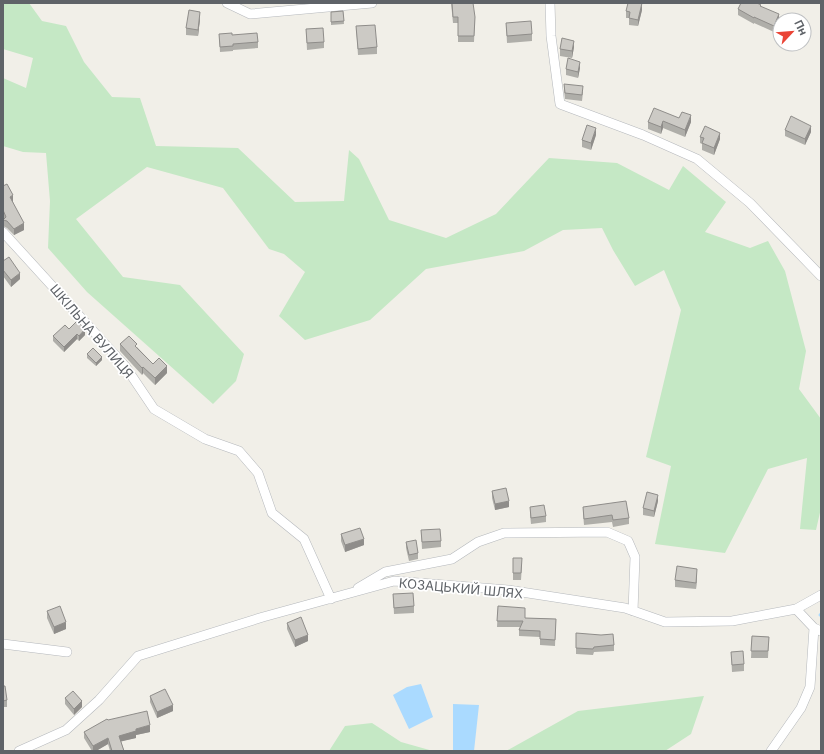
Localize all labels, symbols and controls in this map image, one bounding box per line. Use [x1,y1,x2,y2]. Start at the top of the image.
north arrow [772,12,812,52]
text: Пн [791,18,811,38]
street label: ШКІЛЬНА ВУЛИЦЯ [47,281,137,381]
street label: КОЗАЦЬКИЙ ШЛЯХ [398,575,524,601]

